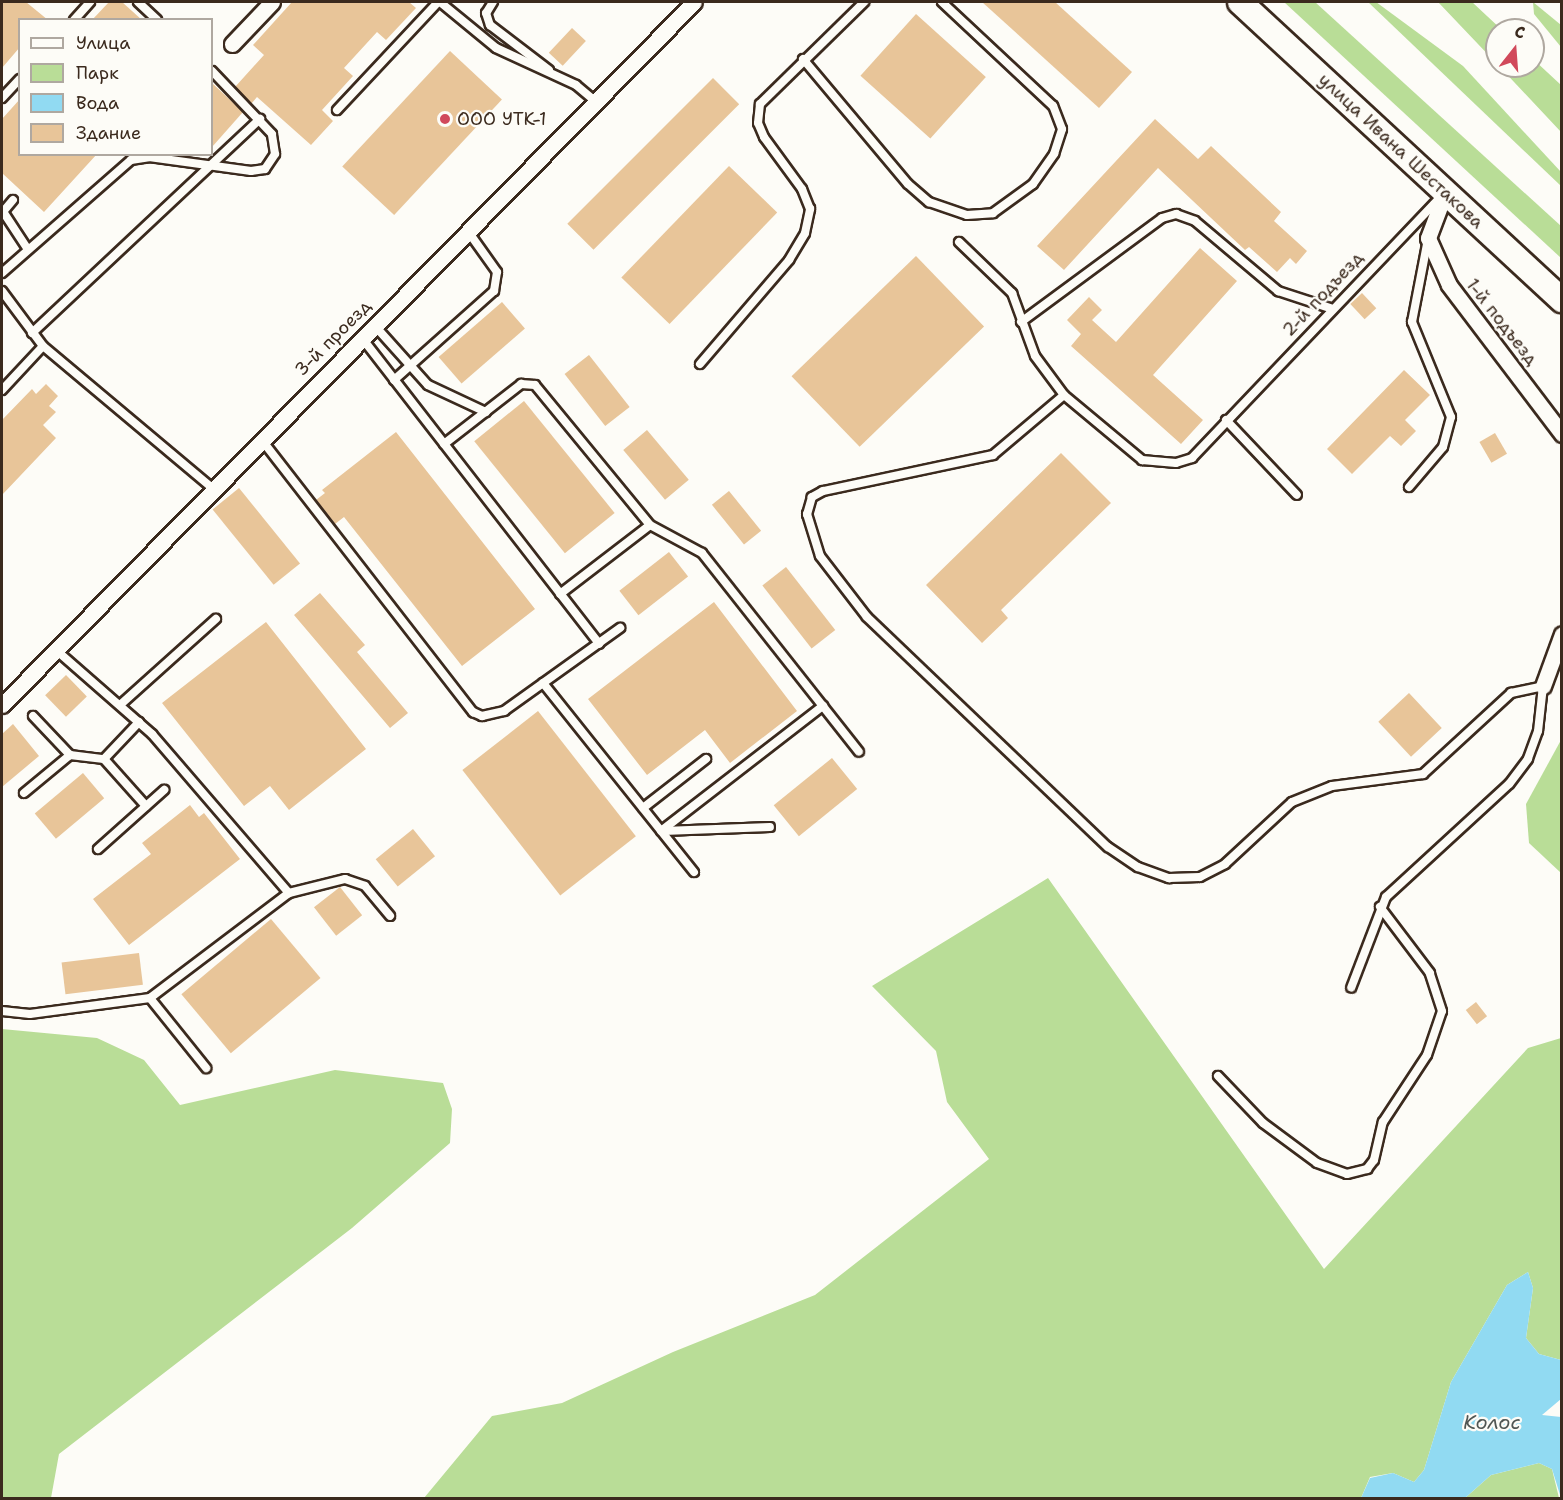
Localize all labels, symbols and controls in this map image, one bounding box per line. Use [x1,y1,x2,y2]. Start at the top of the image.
legend [18,18,213,156]
north arrow [1485,18,1545,78]
text: С [1512,21,1528,44]
text: Улица [76,31,130,55]
text: Парк [76,61,119,85]
street label: улица Ивана Шестакова [1314,69,1488,233]
text: Вода [76,91,119,115]
place label: ООО УТК-1 [457,108,546,130]
marker: ООО УТК-1 [438,112,452,126]
text: Здание [76,121,141,145]
street label: 2-й подъезд [1278,247,1368,341]
street label: 1-й подъезд [1461,274,1543,370]
street label: 3-й проезд [290,295,376,381]
water label: Колос [1463,1410,1521,1434]

